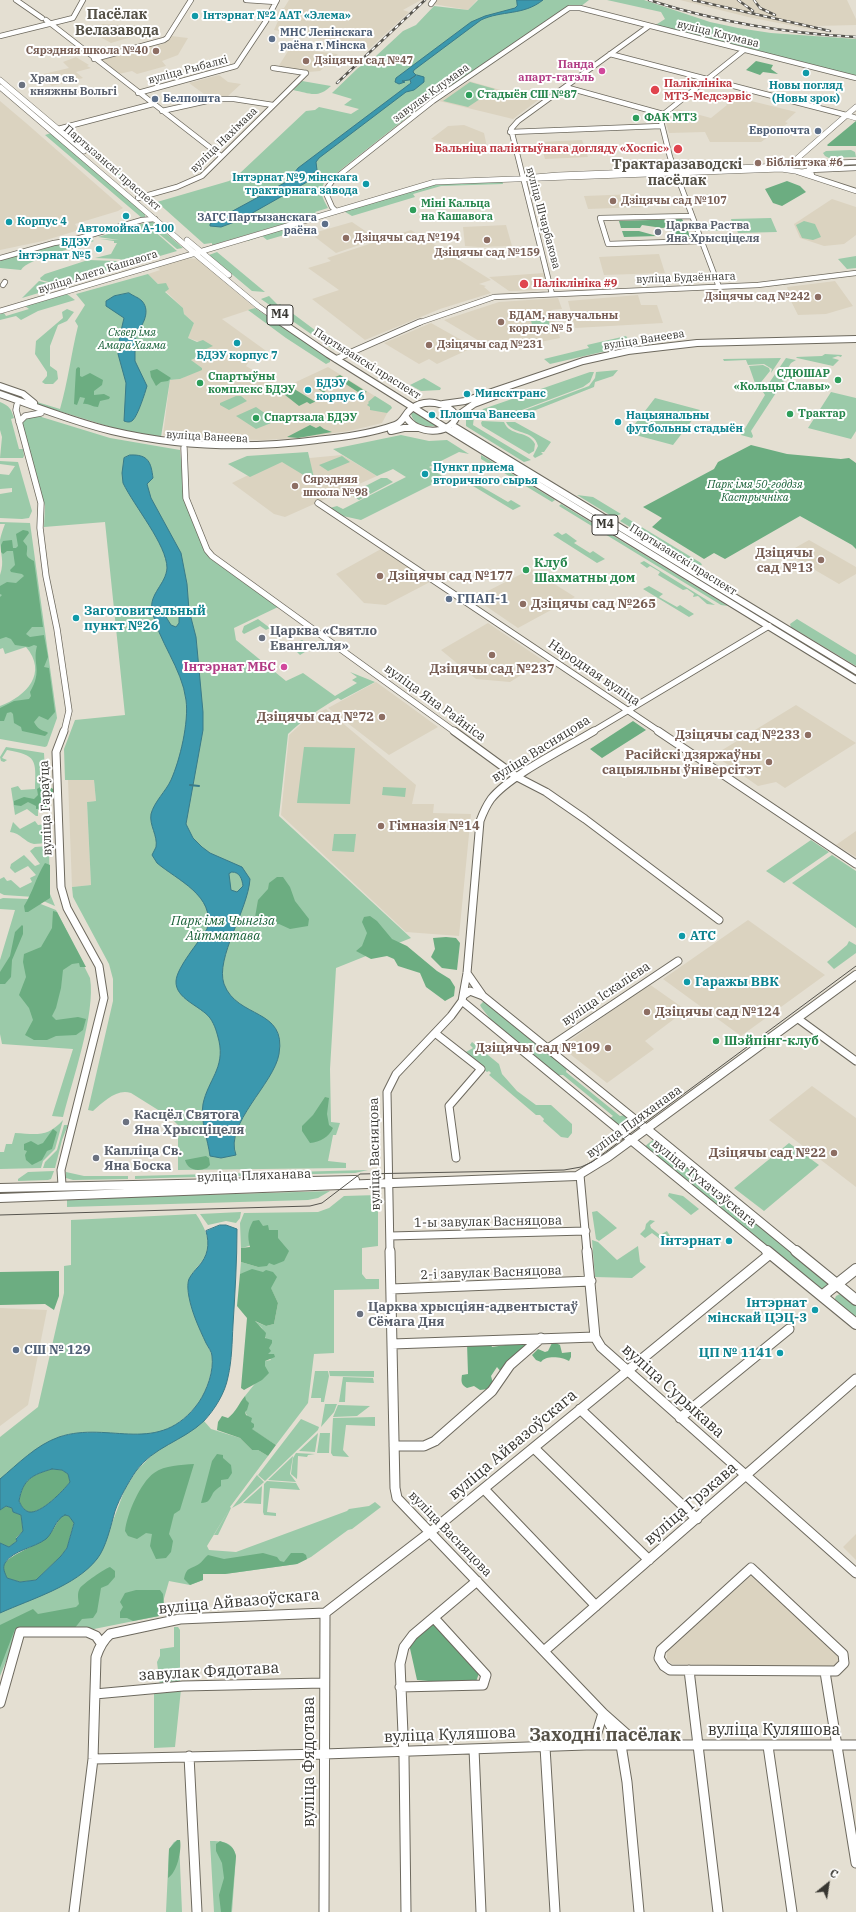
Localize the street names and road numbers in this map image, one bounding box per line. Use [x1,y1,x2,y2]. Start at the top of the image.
street label: вуліца Клумава [676,17,760,51]
street label: вуліца Рыбалкі [147,53,229,87]
street label: завулак Клумава [390,61,472,125]
street label: вуліца Нахімава [188,105,260,175]
street label: Партызанскі праспект [61,122,163,214]
street label: вуліца Шчарбакова [523,166,563,270]
street label: вуліца Алега Кашавога [37,248,159,296]
street label: вуліца Будзённага [636,270,736,286]
road number: М4 [267,305,293,325]
street label: Партызанскі праспект [311,326,423,402]
street label: вуліца Ванеева [602,327,686,353]
street label: вуліца Ванеева [166,428,248,446]
road number: М4 [592,515,618,535]
street label: Партызанскі праспект [627,522,739,598]
street label: Народная вуліца [545,636,643,710]
street label: вуліца Яна Райніса [381,661,489,745]
street label: вуліца Васняцова [489,712,593,786]
street label: вуліца Гараўца [37,760,55,856]
street label: вуліца Іскаліева [559,959,653,1029]
street label: вуліца Пляханава [583,1082,685,1162]
street label: вуліца Васняцова [366,1097,384,1211]
street label: вуліца Тухачэўскага [649,1136,759,1230]
street label: вуліца Пляханава [197,1166,311,1186]
street label: 1-ы завулак Васняцова [414,1213,562,1231]
street label: 2-і завулак Васняцова [420,1263,562,1283]
street label: вуліца Сурыкава [618,1340,728,1442]
street label: вуліца Айвазоўскага [445,1386,581,1504]
street label: вуліца Грэкава [641,1458,741,1550]
street label: вуліца Васняцова [405,1488,495,1580]
street label: вуліца Айвазоўскага [158,1585,320,1619]
street label: завулак Фядотава [138,1659,280,1685]
street label: вуліца Фядотава [299,1697,319,1827]
street label: вуліца Куляшова [708,1720,840,1740]
street label: вуліца Куляшова [384,1723,516,1747]

